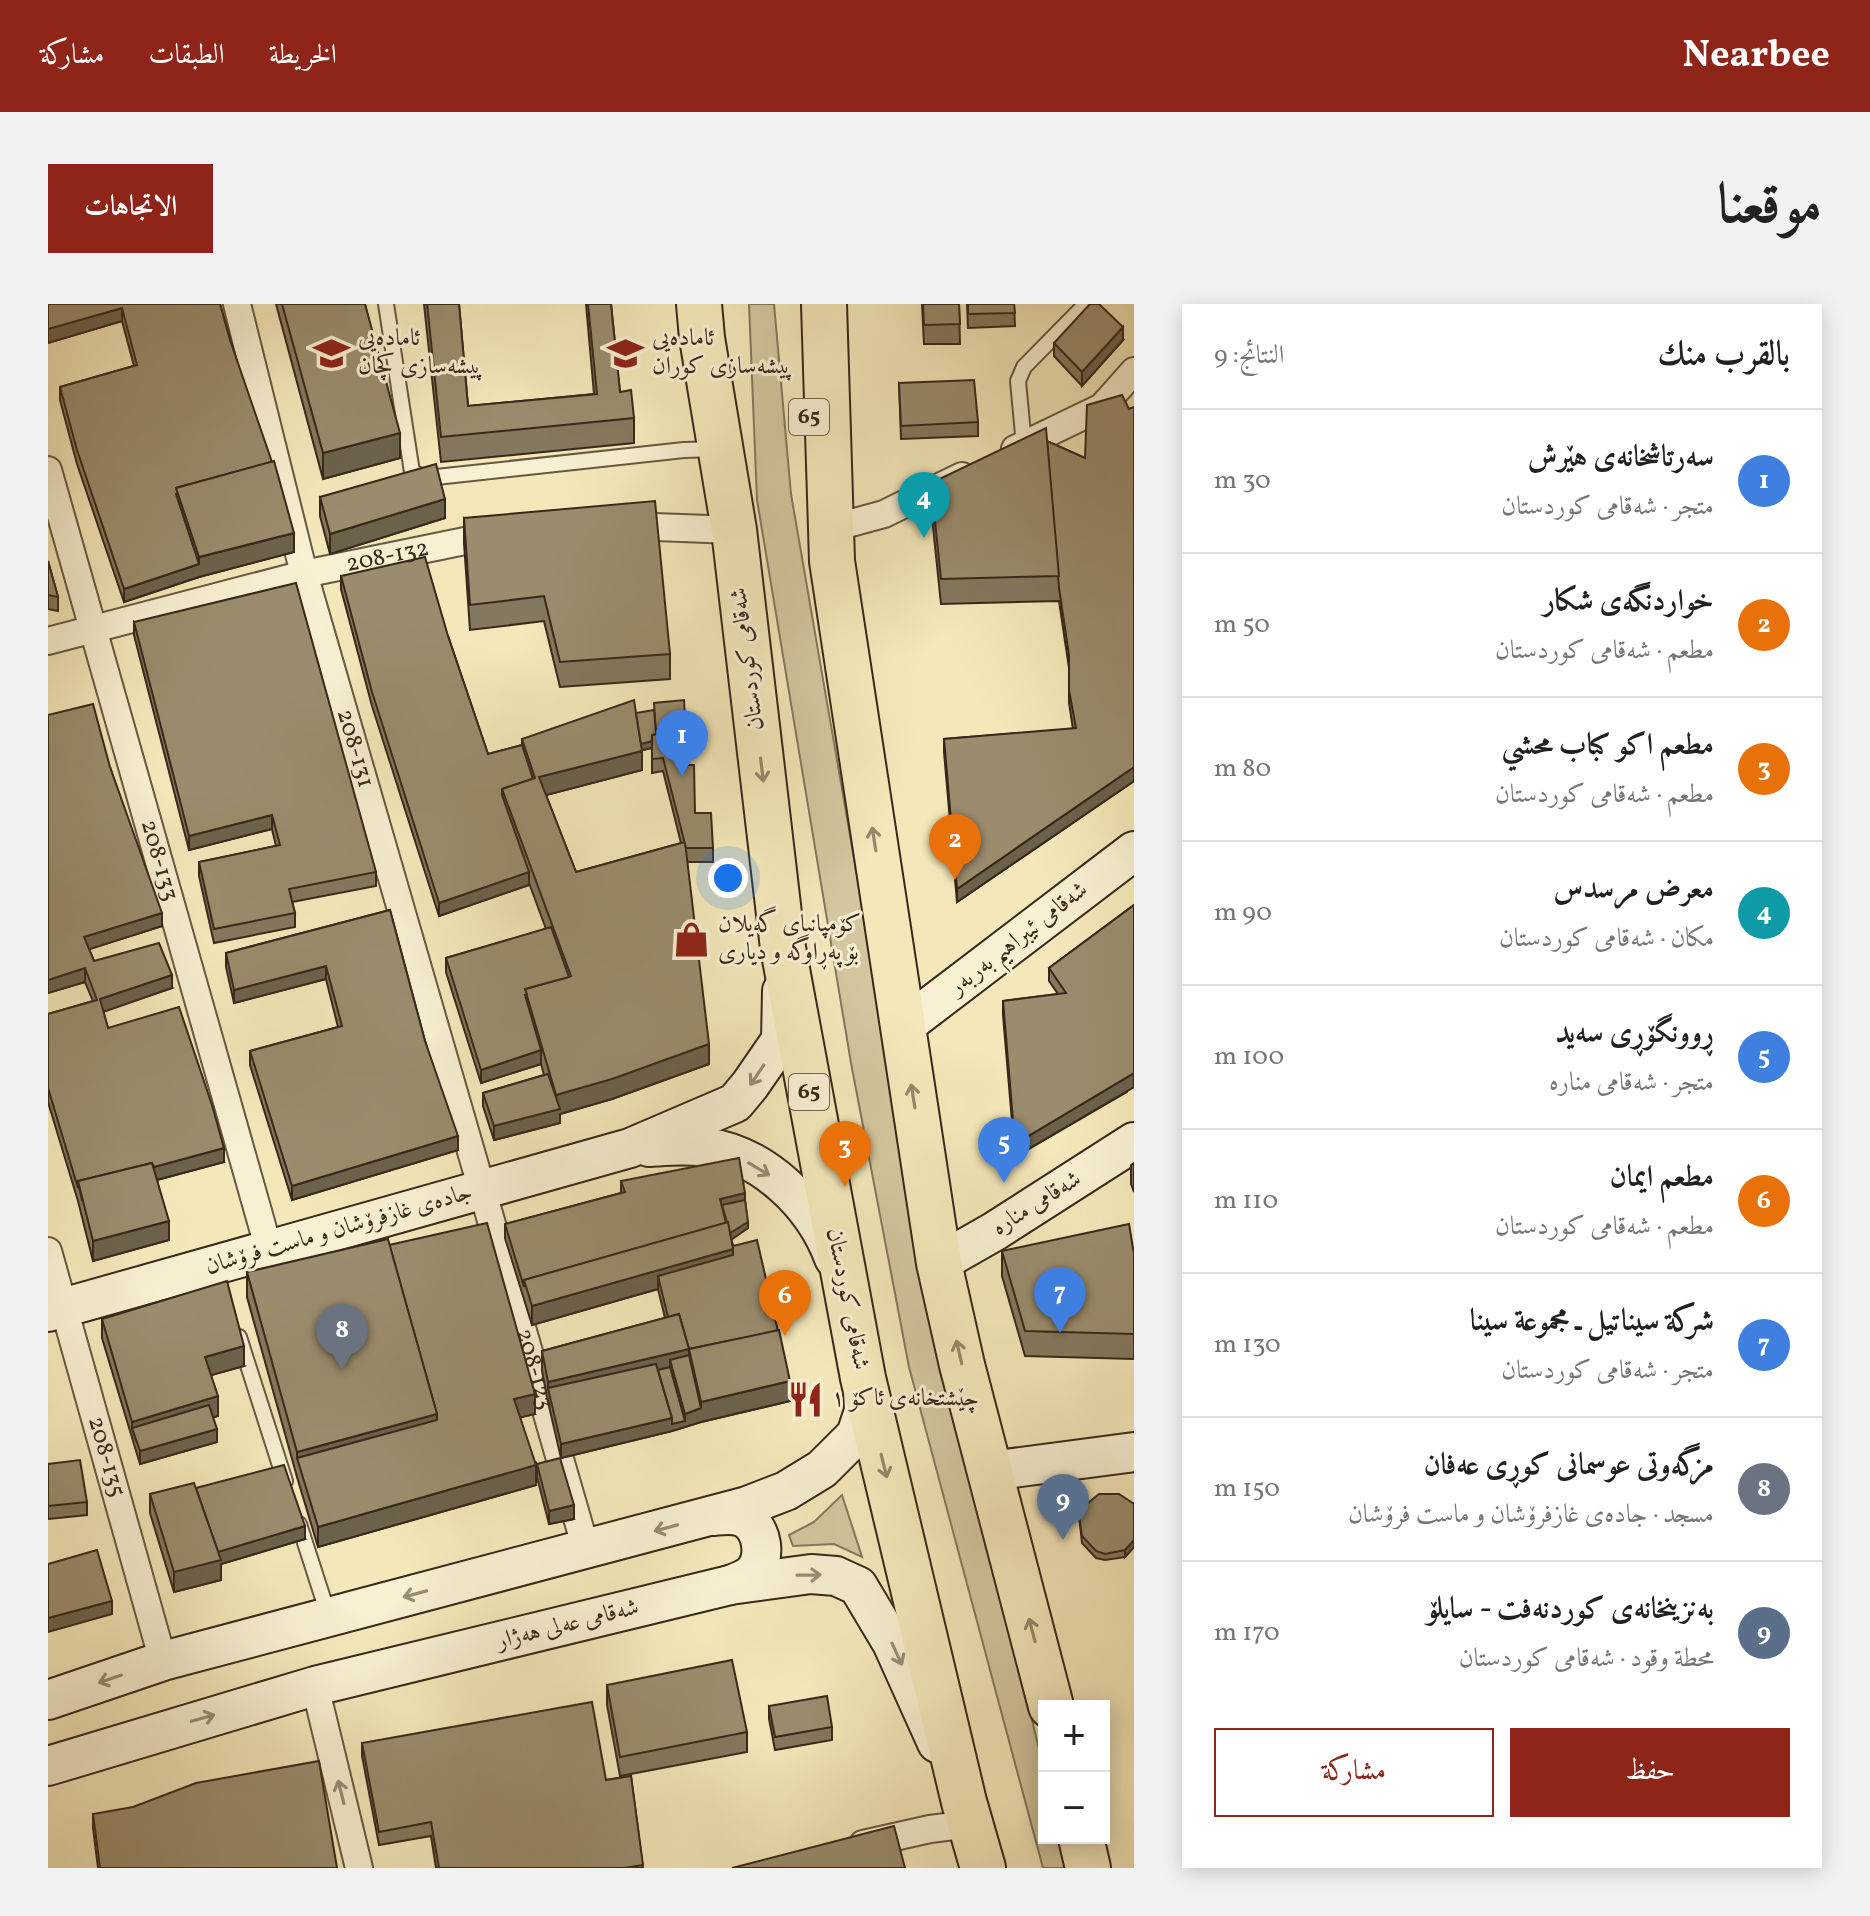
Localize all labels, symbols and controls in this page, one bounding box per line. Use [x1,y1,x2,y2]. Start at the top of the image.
text: Nearbee [1683,30,1830,83]
text: مشاركة [40,36,104,75]
text: الطبقات [148,36,225,75]
text: الخريطة [269,36,337,75]
button: الاتجاهات [48,164,213,253]
text: موقعنا [1717,169,1822,247]
place label: ئامادەیی پیشەسازی کچان [358,322,483,384]
place label: ئامادەیی پیشەسازی کوران [652,322,793,384]
text: بالقرب منك [1658,332,1790,379]
school or university icon: ئامادەیی پیشەسازی کچان [313,334,351,372]
school or university icon: ئامادەیی پیشەسازی کوران [607,334,645,372]
text: النتائج: 9 [1214,338,1285,374]
road number: 65 [789,399,829,435]
text: سەرتاشخانەی هێرش [1527,437,1714,479]
text: 30 m [1214,463,1271,499]
text: 1 [1759,463,1769,499]
pin: 4 [898,472,950,538]
text: متجر · شەقامی کوردستان [1501,489,1714,525]
street label: 208-132 [343,532,432,582]
text: خواردنگەی شکار [1543,581,1714,623]
street label: شەقامی کوردستان [722,585,774,733]
text: 50 m [1214,607,1270,643]
text: 2 [1757,607,1771,643]
text: مطعم · شەقامی کوردستان [1495,633,1714,669]
street label: 208-131 [327,705,382,792]
pin: 1 [656,710,708,776]
text: مطعم اكو كباب محشي [1501,725,1714,767]
text: 80 m [1214,751,1271,787]
text: 3 [1757,751,1771,787]
one-way arrow [754,756,769,782]
text: مطعم · شەقامی کوردستان [1495,777,1714,813]
pin: 2 [929,814,981,880]
street label: 208-133 [131,816,186,905]
one-way arrow [866,827,881,852]
your location [708,858,748,898]
text: معرض مرسدس [1553,869,1714,911]
street label: شەقامی ئیبراهیم بەربەر [941,874,1099,1009]
text: 90 m [1214,895,1272,931]
text: 4 [1756,895,1772,931]
place label: کۆمپانیای گەیلان بۆ پەڕاوگە و دیاری [718,906,861,970]
shop icon: کۆمپانیای گەیلان بۆ پەڕاوگە و دیاری [673,920,711,958]
text: مكان · شەقامی کوردستان [1499,921,1714,957]
text: ڕوونگۆڕی سەید [1556,1013,1714,1055]
text: 100 m [1214,1039,1284,1075]
text: 5 [1758,1039,1770,1075]
one-way arrow [749,1063,765,1085]
text: متجر · شەقامی منارە [1549,1065,1714,1101]
road number: 65 [789,1074,829,1110]
one-way arrow [905,1084,920,1109]
pin: 5 [978,1117,1030,1183]
pin: 3 [819,1121,871,1187]
text: مطعم ايمان [1609,1157,1714,1199]
one-way arrow [747,1161,770,1177]
street label: شەقامی منارە [986,1163,1088,1245]
street label: جاده‌ی غازفرۆشان و ماست فرۆشان [201,1176,477,1284]
text: 110 m [1214,1183,1278,1219]
text: 6 [1757,1183,1771,1219]
text: مطعم · شەقامی کوردستان [1495,1209,1714,1245]
street label: شەقامی کوردستان [817,1225,877,1373]
pin: 7 [1034,1267,1086,1333]
pin: 6 [759,1270,811,1336]
text: شركة سيناتيل ـ مجموعة سينا [1470,1301,1714,1343]
pin: 8 [316,1304,368,1370]
street label: 208-123 [506,1325,562,1414]
text: 130 m [1214,1327,1281,1363]
text: 7 [1758,1327,1770,1363]
one-way arrow [951,1339,966,1365]
text: متجر · شەقامی کوردستان [1501,1353,1714,1389]
restaurant icon: چێشتخانەی ئاکۆ ١ [786,1380,824,1418]
place label: چێشتخانەی ئاکۆ ١ [831,1382,979,1416]
street label: 208-135 [78,1413,133,1501]
text: مزگەوتی عوسمانی کوڕی عەفان [1423,1445,1714,1487]
one-way arrow [878,1453,893,1479]
text: 150 m [1214,1471,1280,1507]
text: 8 [1757,1471,1771,1507]
pin: 9 [1037,1474,1089,1540]
text: مسجد · جاده‌ی غازفرۆشان و ماست فرۆشان [1348,1497,1714,1533]
one-way arrow [653,1521,679,1536]
one-way arrow [795,1568,822,1583]
one-way arrow [402,1588,428,1603]
text: بەنزینخانەی کوردنەفت - سایلۆ [1427,1589,1714,1631]
street label: شەقامی عەلی هەژار [491,1591,643,1660]
text: 170 m [1214,1615,1280,1651]
text: 9 [1757,1615,1771,1651]
one-way arrow [1023,1618,1038,1644]
one-way arrow [890,1641,905,1665]
text: محطة وقود · شەقامی کوردستان [1459,1641,1714,1677]
one-way arrow [98,1672,124,1687]
map controls [1038,1700,1110,1844]
button: + [1038,1700,1110,1772]
one-way arrow [189,1709,215,1724]
button: مشاركة [1214,1728,1494,1817]
button: حفظ [1510,1728,1790,1817]
button: − [1038,1772,1110,1844]
one-way arrow [332,1780,347,1806]

